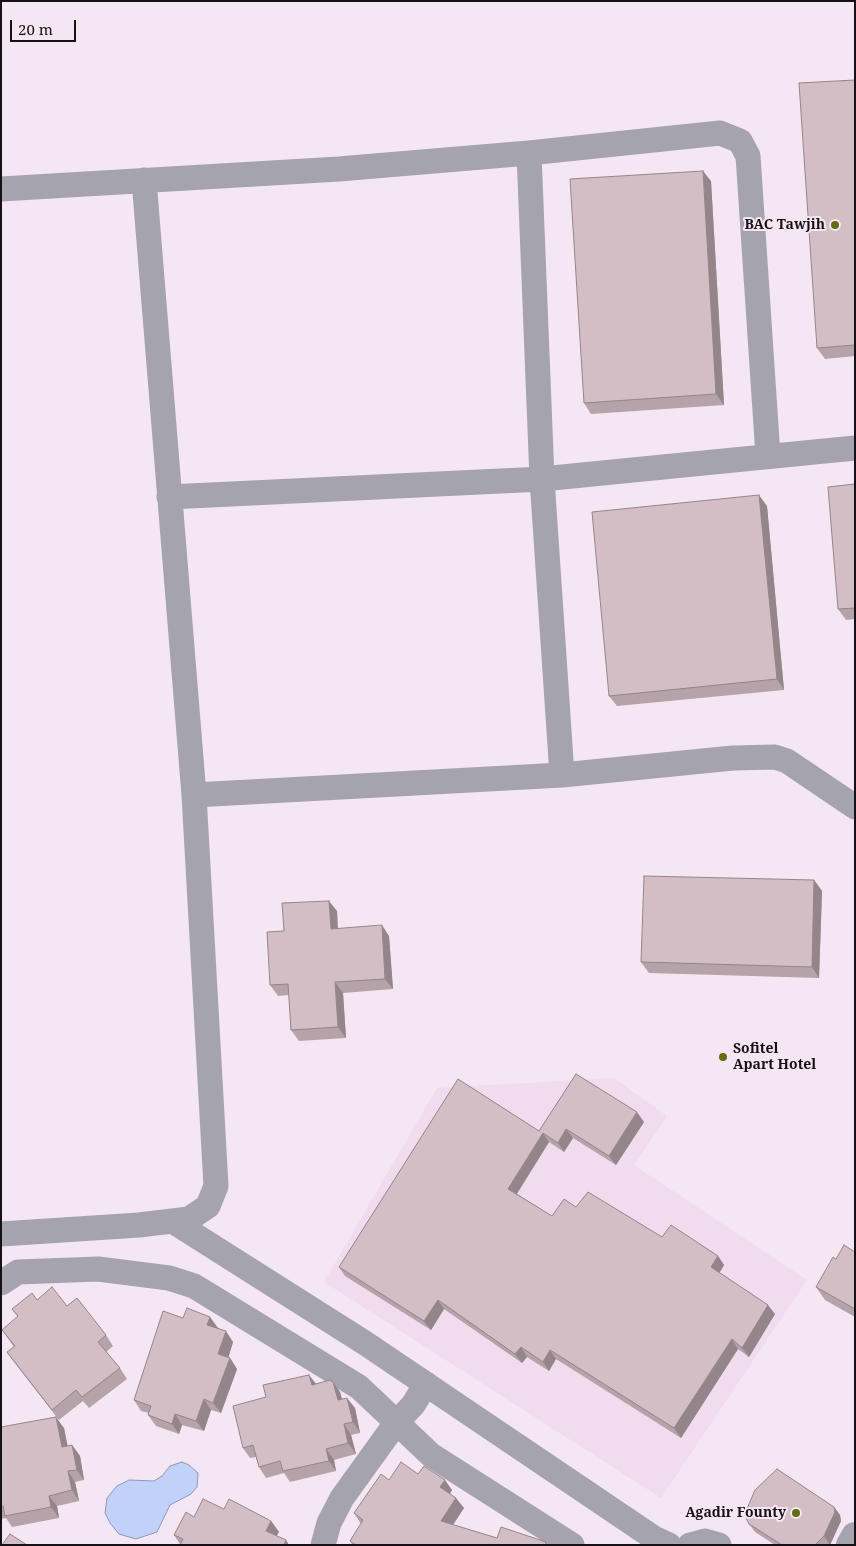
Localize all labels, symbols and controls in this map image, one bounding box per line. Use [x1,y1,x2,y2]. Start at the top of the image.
scale bar [12,10,79,42]
text: 20 m [18,19,53,39]
place label: BAC Tawjih [744,217,825,233]
marker: BAC Tawjih [829,219,841,231]
place label: Sofitel Apart Hotel [733,1041,816,1074]
marker: Sofitel Apart Hotel [717,1051,729,1063]
place label: Agadir Founty [685,1505,786,1521]
marker: Agadir Founty [790,1507,802,1519]

